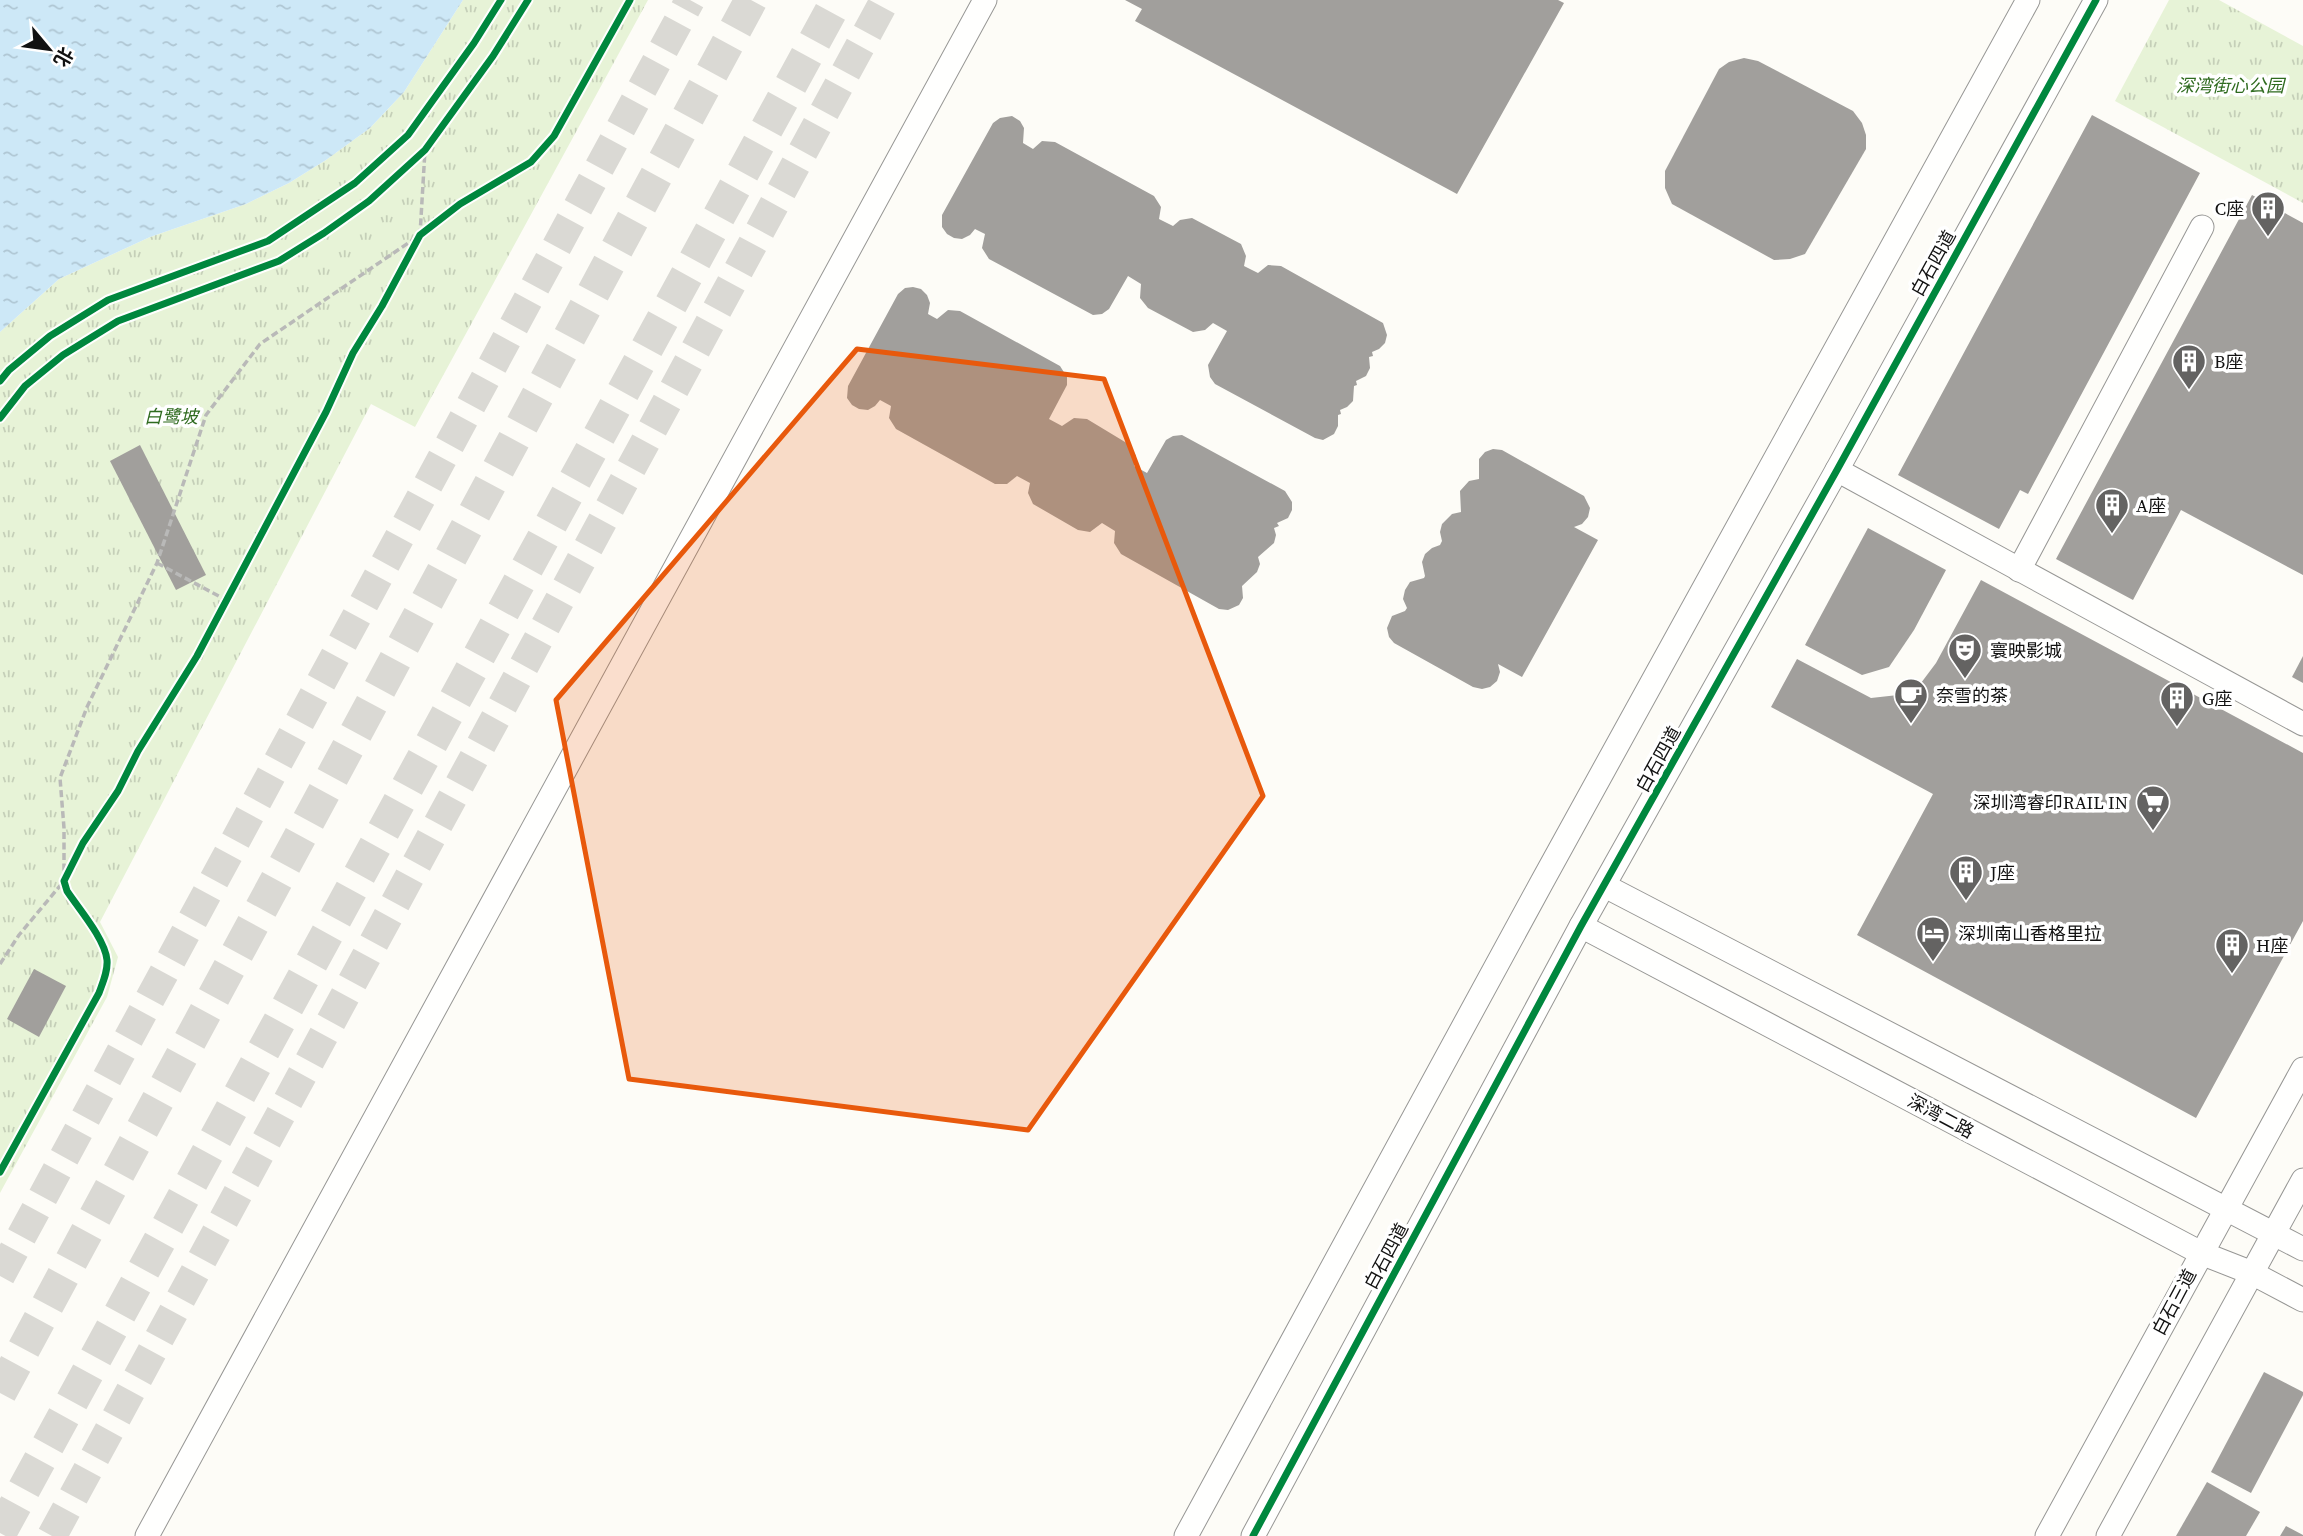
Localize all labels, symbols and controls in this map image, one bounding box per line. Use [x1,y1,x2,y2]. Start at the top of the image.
north arrow [14,14,84,84]
text: 北 [48,43,80,72]
park label: 深湾街心公园 [2176,73,2287,98]
building icon: C座 [2249,189,2287,238]
place label: C座 [2215,196,2244,221]
street label: 白石四道 [1905,225,1961,301]
building icon: B座 [2170,342,2208,391]
place label: B座 [2214,349,2243,374]
park label: 白鹭坡 [144,404,201,429]
building icon: A座 [2093,486,2131,535]
place label: A座 [2136,493,2166,518]
theatre icon: 寰映影城 [1946,631,1984,680]
place label: 寰映影城 [1990,638,2062,663]
cafe icon: 奈雪的茶 [1892,676,1930,725]
building icon: G座 [2158,679,2196,728]
place label: 奈雪的茶 [1936,683,2008,708]
place label: G座 [2202,686,2232,711]
street label: 白石四道 [1630,721,1686,797]
supermarket icon: 深圳湾睿印RAIL IN [2134,783,2172,832]
place label: 深圳湾睿印RAIL IN [1973,790,2128,815]
building icon: J座 [1947,853,1985,902]
place label: J座 [1989,860,2015,885]
hotel icon: 深圳南山香格里拉 [1914,914,1952,963]
place label: 深圳南山香格里拉 [1958,921,2102,946]
building icon: H座 [2213,926,2251,975]
place label: H座 [2256,933,2288,958]
street label: 深湾二路 [1903,1088,1979,1144]
street label: 白石四道 [1358,1218,1414,1294]
street label: 白石三道 [2146,1264,2202,1340]

